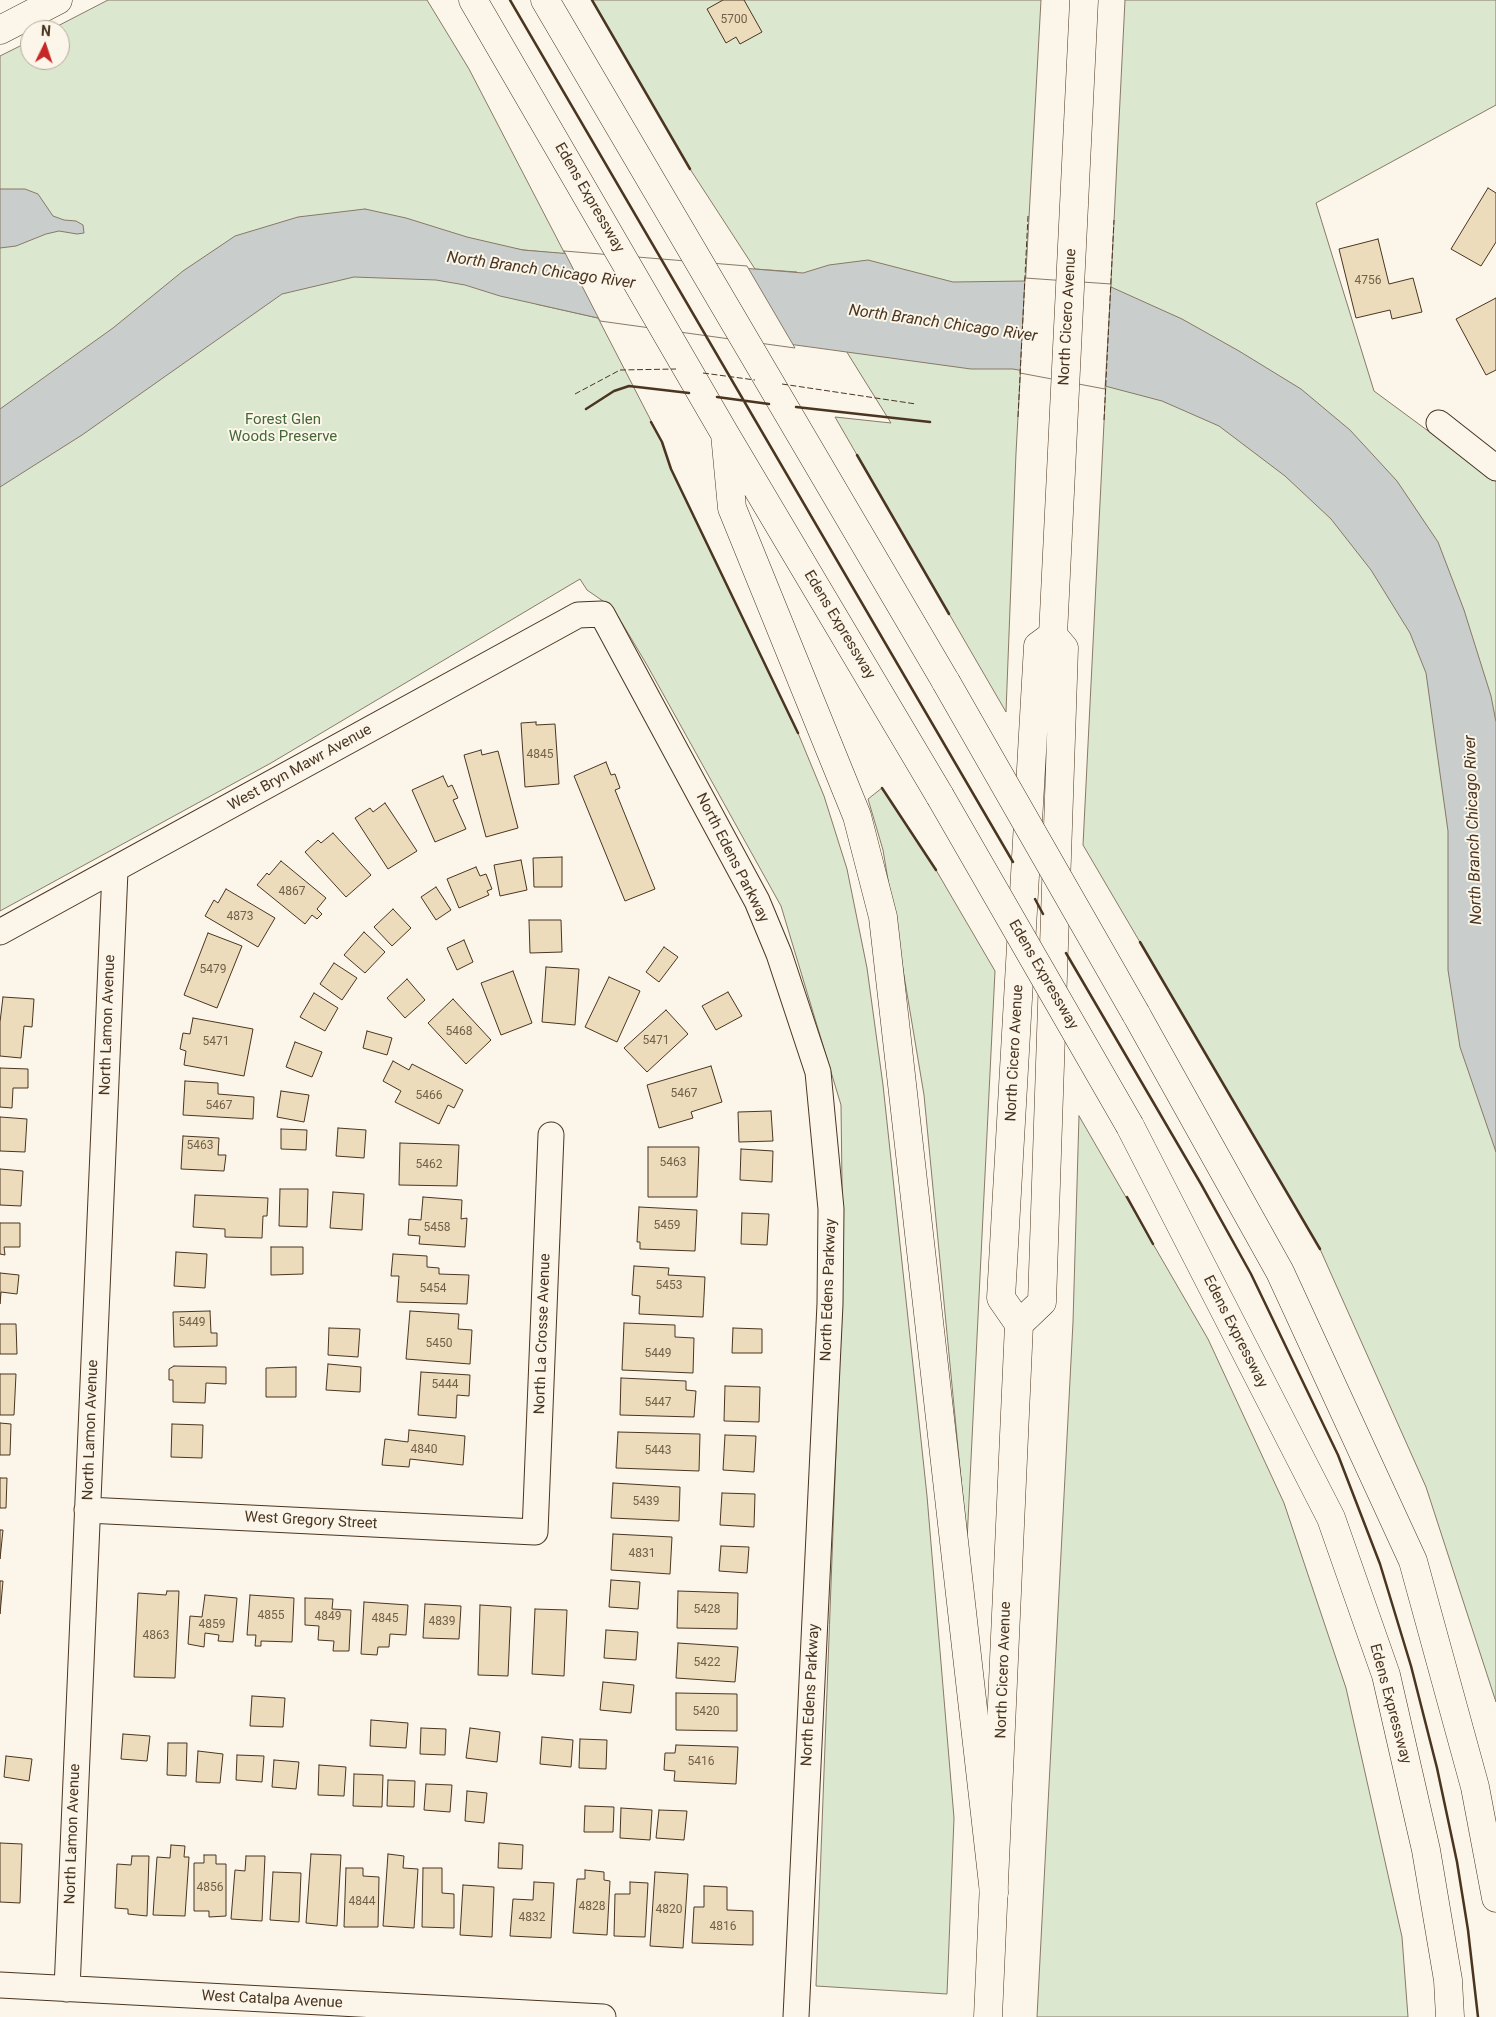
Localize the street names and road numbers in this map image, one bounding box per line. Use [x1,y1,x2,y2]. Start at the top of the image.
street label: Edens Expressway [550,140,628,256]
street label: North Cicero Avenue [1055,248,1081,386]
street label: Edens Expressway [799,567,879,683]
street label: West Bryn Mawr Avenue [225,721,375,815]
street label: North Edens Parkway [692,790,772,926]
street label: Edens Expressway [1004,917,1082,1033]
street label: North Lamon Avenue [97,954,119,1096]
street label: North Cicero Avenue [1002,984,1028,1122]
street label: North Edens Parkway [818,1218,840,1362]
street label: North La Crosse Avenue [531,1253,555,1415]
street label: Edens Expressway [1199,1273,1271,1391]
street label: North Lamon Avenue [80,1359,102,1501]
street label: West Gregory Street [244,1509,378,1533]
street label: North Cicero Avenue [993,1601,1015,1739]
street label: North Edens Parkway [798,1623,824,1767]
street label: Edens Expressway [1365,1642,1415,1766]
street label: North Lamon Avenue [62,1763,84,1905]
street label: West Catalpa Avenue [201,1987,343,2013]

